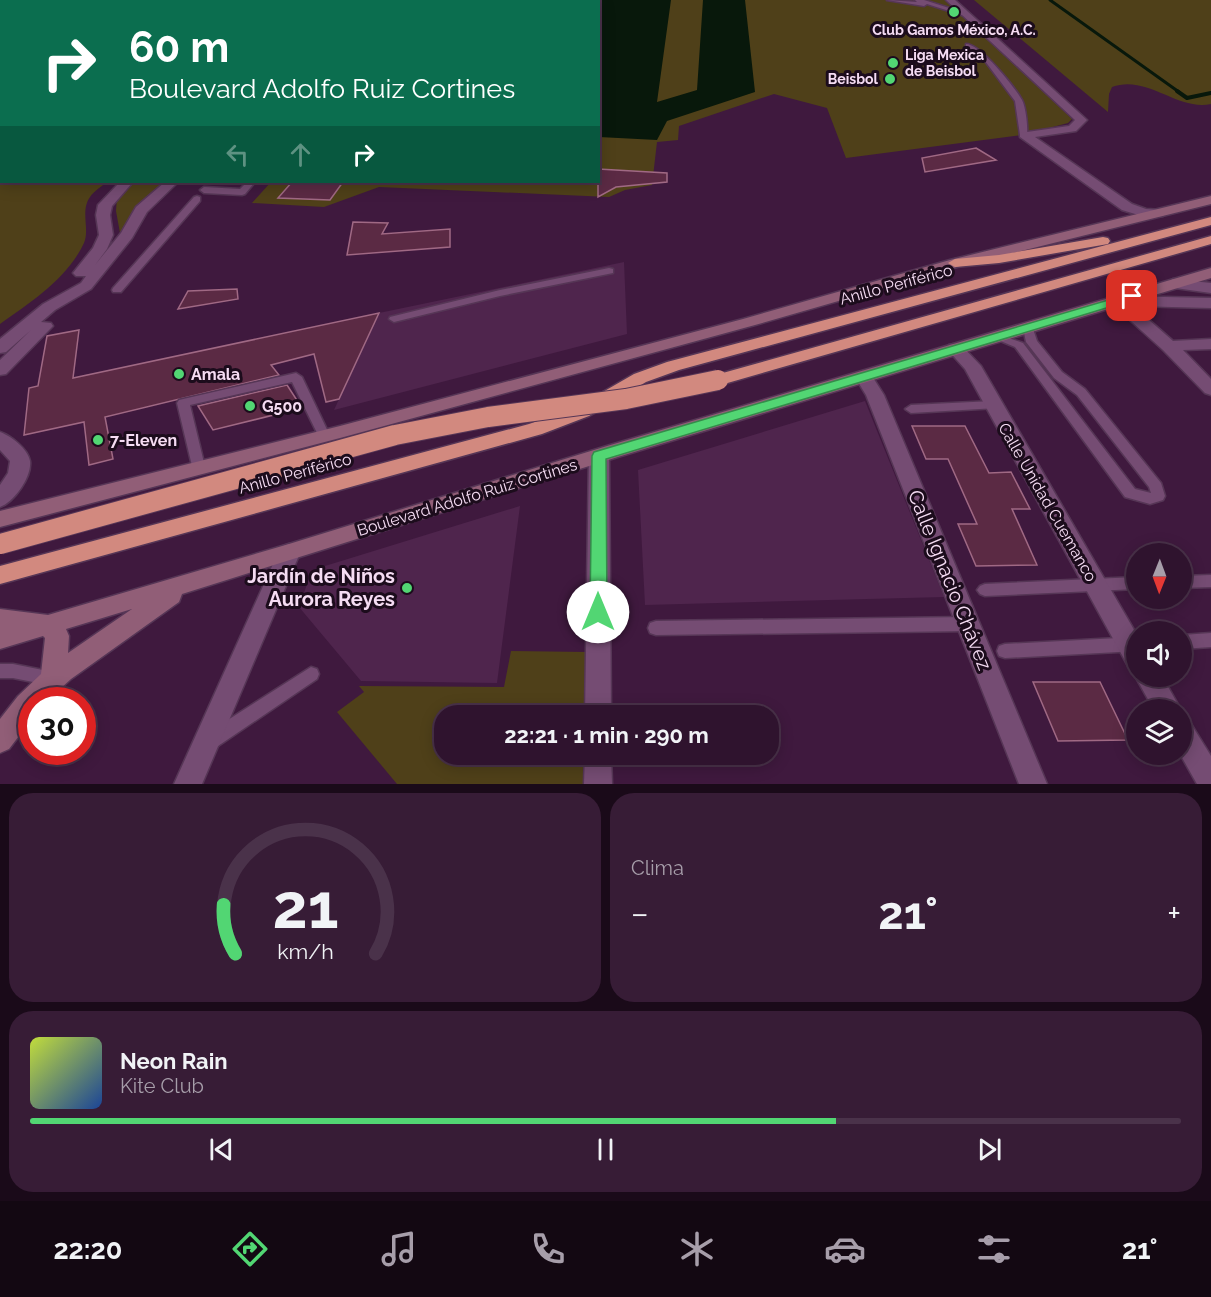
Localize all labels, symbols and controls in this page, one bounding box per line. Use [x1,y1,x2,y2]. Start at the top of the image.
marker: Club Gamos México, A.C. [947,5,961,19]
place label: Club Gamos México, A.C. [872,22,1036,38]
text: 60 m [129,23,229,72]
icon: right [30,24,108,102]
place label: Liga Mexica de Beisbol [905,47,984,79]
marker: Liga Mexica de Beisbol [886,56,900,70]
place label: Beisbol [828,71,879,87]
marker: Beisbol [883,72,897,86]
text: Boulevard Adolfo Ruiz Cortines [129,73,515,104]
icon: left [221,138,254,171]
icon: ahead [284,138,317,171]
icon: right [347,138,380,171]
street label: Anillo Periférico [838,260,955,309]
pin [1106,270,1157,321]
icon: arrive [1115,279,1148,312]
place label: Amala [191,365,240,384]
marker: Amala [172,367,186,381]
place label: G500 [262,397,302,416]
marker: G500 [243,399,257,413]
street label: Calle Unidad Cuemanco [994,419,1101,585]
place label: 7-Eleven [110,431,177,450]
marker: 7-Eleven [91,433,105,447]
street label: Anillo Periférico [237,449,354,498]
street label: Boulevard Adolfo Ruiz Cortines [355,455,580,540]
street label: Calle Ignacio Chávez [903,486,997,674]
north arrow [1126,543,1192,609]
map controls [1126,543,1192,765]
place label: Jardín de Niños Aurora Reyes [247,564,395,611]
position arrow [566,580,630,644]
marker: Jardín de Niños Aurora Reyes [400,581,414,595]
button: sound [1126,621,1192,687]
speed limit sign: 30 [18,687,96,765]
button: layers [1126,699,1192,765]
text: 22:21 · 1 min · 290 m [504,722,709,748]
text: Clima [631,856,684,880]
text: 21 [272,869,338,943]
text: 21° [878,887,938,940]
text: − [631,894,649,933]
text: + [1167,894,1181,933]
text: km/h [277,940,333,965]
text: Neon Rain [120,1048,228,1074]
text: Kite Club [120,1074,204,1098]
icon: previous [205,1133,238,1166]
icon: pause [589,1133,622,1166]
icon: next [973,1133,1006,1166]
icon: directions [229,1228,271,1270]
icon: music [378,1228,420,1270]
icon: phone [527,1228,569,1270]
icon: climate [676,1228,718,1270]
icon: car [824,1228,866,1270]
icon: filters [973,1228,1015,1270]
text: 22:20 [53,1234,122,1265]
text: 21° [1122,1234,1158,1265]

